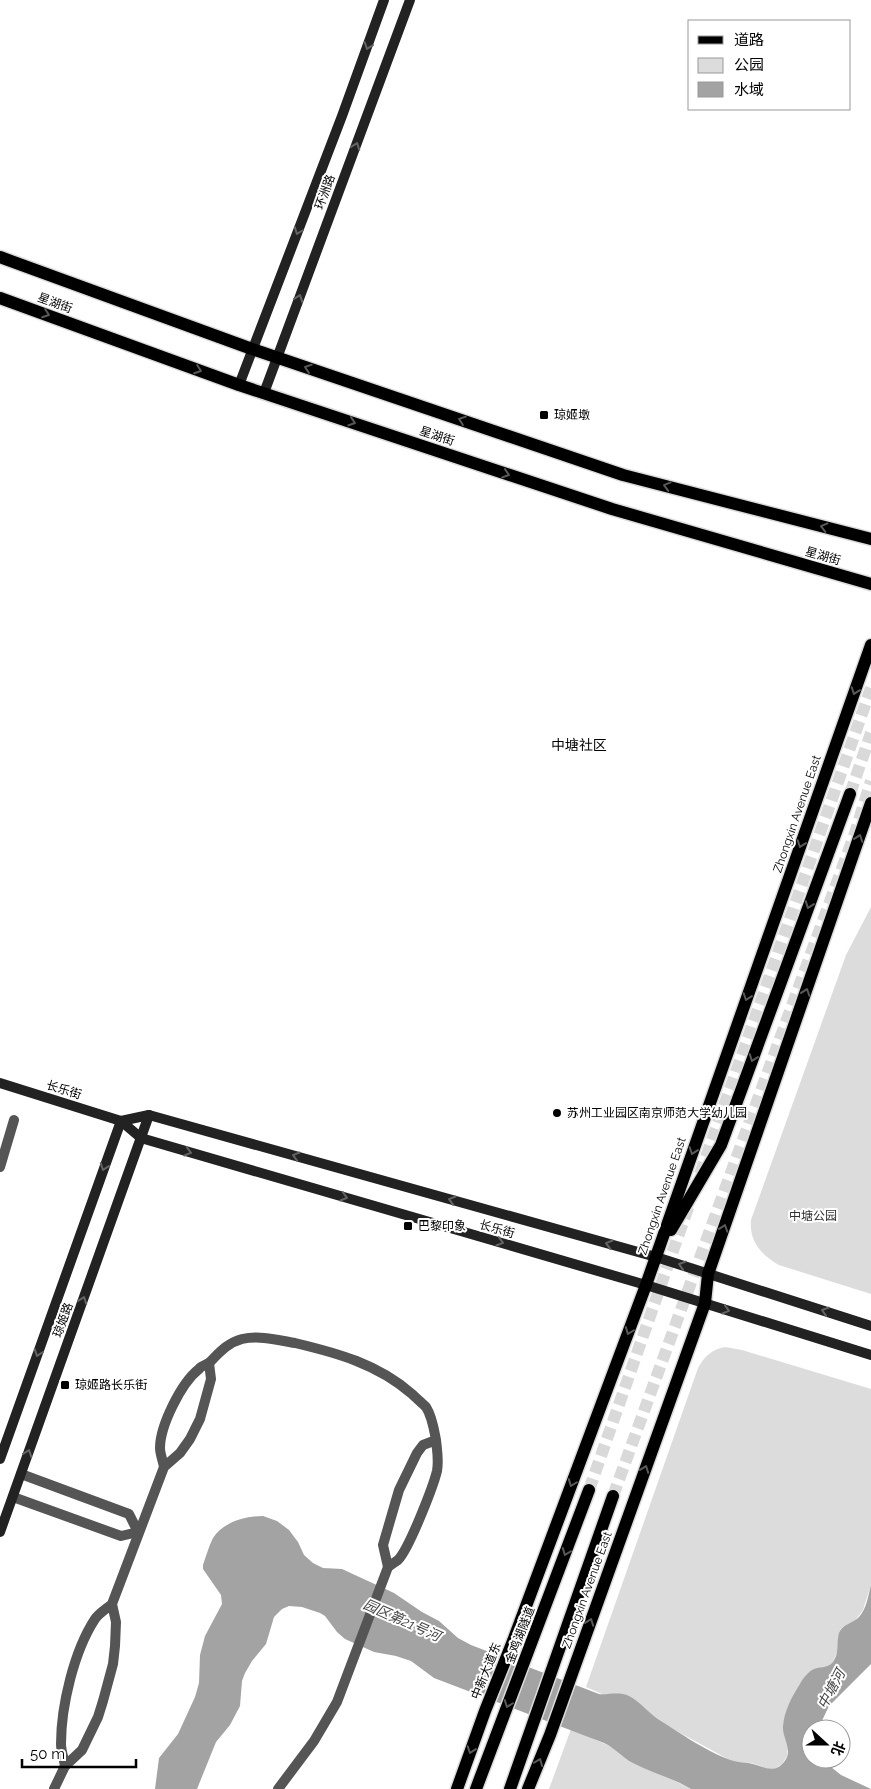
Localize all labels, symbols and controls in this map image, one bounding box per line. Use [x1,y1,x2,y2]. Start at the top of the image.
legend [688,20,851,110]
text: 道路 [734,31,764,49]
one-way arrow [364,41,374,50]
text: 公园 [734,56,764,74]
text: 水域 [734,81,764,99]
one-way arrow [350,142,360,151]
street label: 环洲路 [312,173,338,211]
one-way arrow [294,226,305,235]
street label: 星湖街 [36,290,74,316]
one-way arrow [293,294,304,303]
one-way arrow [41,308,50,318]
one-way arrow [194,364,202,374]
one-way arrow [304,364,313,374]
place label: 琼姬墩 [554,408,590,422]
marker: 琼姬墩 [538,409,550,421]
one-way arrow [458,416,467,426]
one-way arrow [348,417,356,427]
street label: 星湖街 [418,424,456,448]
one-way arrow [502,468,510,478]
one-way arrow [662,481,671,492]
one-way arrow [819,522,828,533]
street label: 星湖街 [804,544,842,568]
one-way arrow [851,686,861,694]
district label: 中塘社区 [551,737,607,753]
street label: Zhongxin Avenue East [770,753,824,875]
one-way arrow [853,834,863,843]
one-way arrow [797,839,807,848]
one-way arrow [805,900,815,909]
one-way arrow [800,988,810,996]
one-way arrow [743,993,753,1001]
one-way arrow [749,1053,759,1061]
street label: 长乐街 [45,1078,83,1102]
place label: 苏州工业园区南京师范大学幼儿园 [567,1106,747,1120]
marker: 苏州工业园区南京师范大学幼儿园 [551,1107,563,1119]
street label: Zhongxin Avenue East [635,1135,689,1257]
one-way arrow [183,1146,192,1156]
one-way arrow [689,1146,699,1154]
one-way arrow [292,1152,300,1162]
one-way arrow [100,1162,110,1171]
one-way arrow [340,1191,348,1202]
one-way arrow [448,1195,457,1206]
park label: 中塘公园 [789,1209,837,1223]
street label: 长乐街 [478,1217,516,1241]
place label: 巴黎印象 [418,1219,466,1233]
marker: 巴黎印象 [402,1220,414,1232]
one-way arrow [718,1224,728,1232]
one-way arrow [495,1237,504,1247]
one-way arrow [605,1239,613,1249]
one-way arrow [678,1261,686,1271]
one-way arrow [77,1297,87,1305]
street label: 琼姬路 [50,1301,76,1339]
one-way arrow [721,1304,730,1314]
one-way arrow [821,1307,829,1317]
one-way arrow [625,1326,635,1334]
one-way arrow [34,1348,44,1357]
place label: 琼姬路长乐街 [75,1378,147,1392]
marker: 琼姬路长乐街 [59,1379,71,1391]
one-way arrow [22,1450,32,1458]
one-way arrow [639,1465,649,1474]
one-way arrow [568,1478,578,1487]
street label: Zhongxin Avenue East [559,1530,615,1650]
one-way arrow [562,1547,572,1556]
water label: 园区第21号河 [361,1596,446,1645]
street label: 金鸡湖隧道 [503,1604,537,1666]
one-way arrow [584,1618,594,1627]
street label: 中新大道东 [468,1641,504,1701]
water label: 中塘河 [814,1664,849,1711]
one-way arrow [504,1699,515,1708]
north arrow [801,1719,851,1769]
scale bar [22,1736,136,1768]
text: 北 [828,1739,848,1758]
text: 50 m [30,1745,65,1763]
one-way arrow [467,1745,477,1754]
one-way arrow [532,1758,543,1767]

